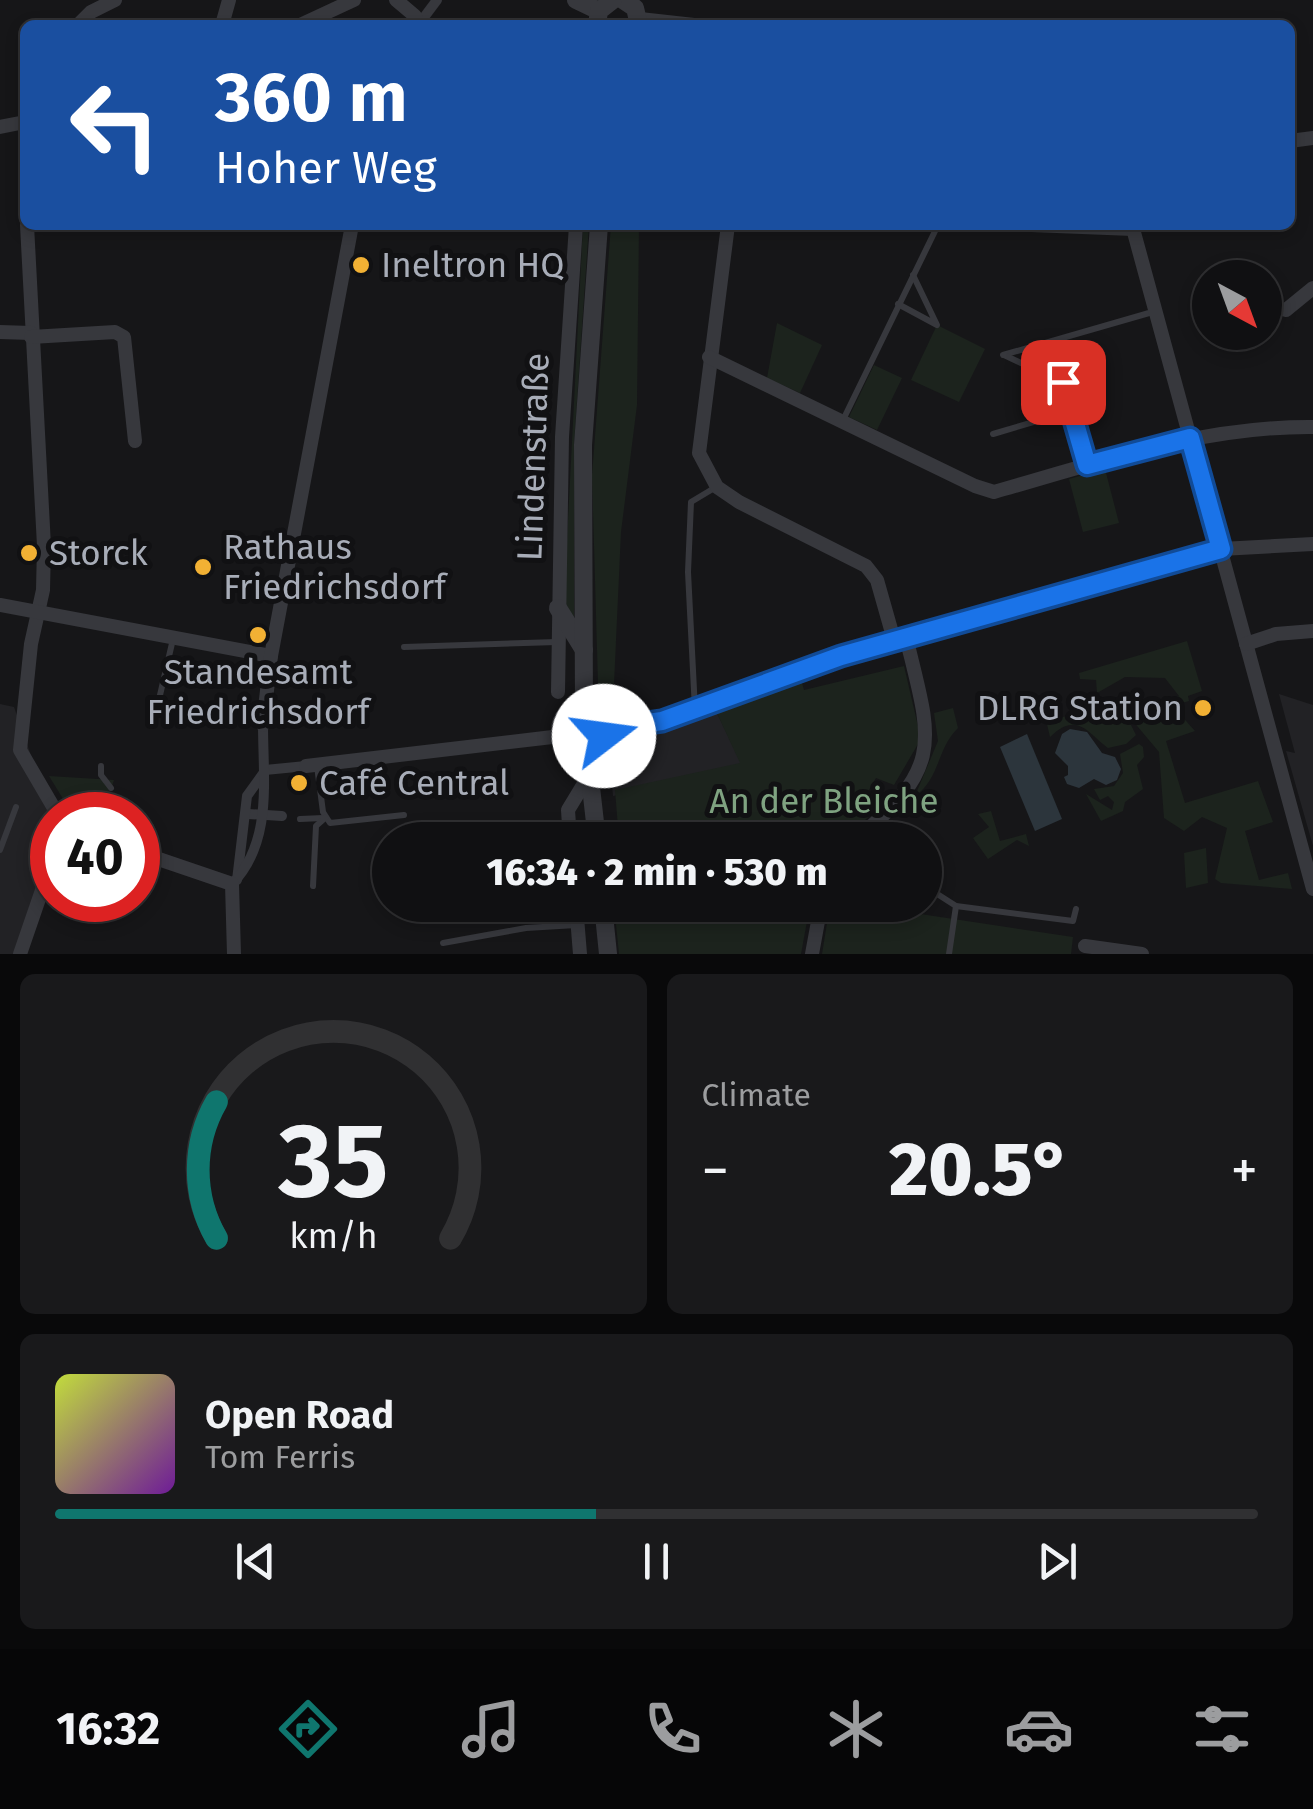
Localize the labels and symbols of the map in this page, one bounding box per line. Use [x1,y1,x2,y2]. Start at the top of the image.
place label: Ineltron HQ [381,244,564,286]
marker: Ineltron HQ [350,254,372,276]
north arrow [1192,260,1282,350]
pin [1021,340,1106,425]
street label: Lindenstraße [508,352,558,562]
place label: Rathaus Friedrichsdorf [223,526,448,608]
place label: Storck [49,532,148,574]
marker: Storck [18,542,40,564]
marker: Rathaus Friedrichsdorf [192,556,214,578]
marker: Standesamt Friedrichsdorf [247,624,269,646]
place label: Standesamt Friedrichsdorf [147,651,372,733]
position arrow [552,684,656,788]
place label: DLRG Station [977,687,1183,729]
marker: DLRG Station [1192,697,1214,719]
place label: Café Central [319,762,509,804]
marker: Café Central [288,772,310,794]
park label: An der Bleiche [709,780,939,822]
speed limit sign: 40 [30,792,160,922]

